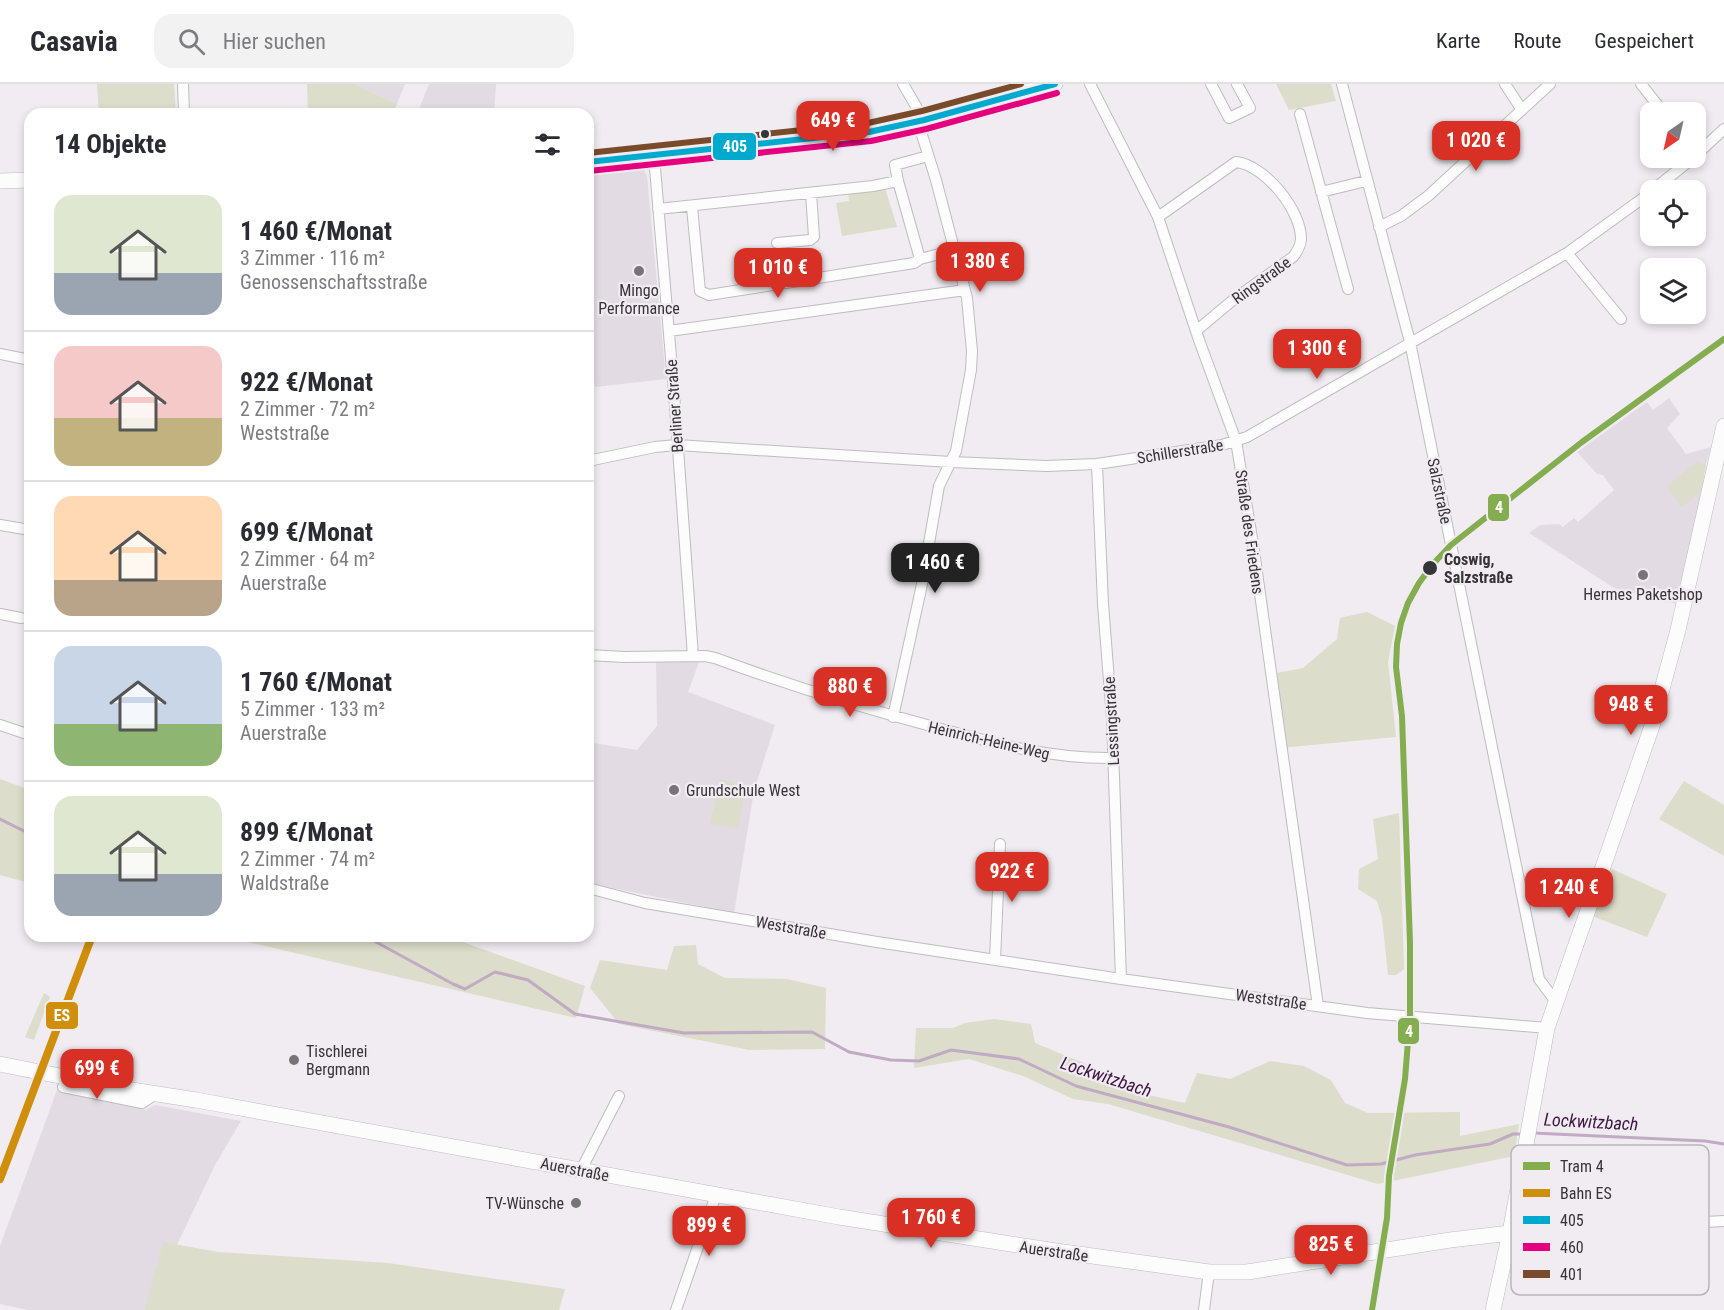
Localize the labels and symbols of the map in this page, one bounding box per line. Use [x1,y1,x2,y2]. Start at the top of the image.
pin: 649 € [791,101,875,152]
north arrow [1640,102,1706,168]
pin: 1 020 € [1421,121,1531,172]
unlabelled marker [759,128,771,140]
line badge: 405 [712,132,757,161]
text: 405 [723,137,747,156]
pin: 1 380 € [925,242,1035,293]
pin: 1 010 € [723,248,833,299]
street label: Ringstraße [1228,253,1294,308]
marker: Mingo Performance [632,264,646,278]
place label: Mingo Performance [598,281,680,318]
pin: 1 300 € [1262,329,1372,380]
street label: Berliner Straße [662,359,687,453]
street label: Schillerstraße [1136,435,1224,468]
street label: Salzstraße [1423,456,1456,526]
street label: Straße des Friedens [1231,469,1268,595]
line badge: 4 [1487,493,1510,522]
text: 4 [1495,498,1503,517]
pin: 1 460 € [880,543,990,594]
place label: Coswig, Salzstraße [1444,550,1513,587]
marker: Coswig, Salzstraße [1421,559,1439,577]
marker: Hermes Paketshop [1636,568,1650,582]
place label: Hermes Paketshop [1583,585,1703,604]
pin: 880 € [808,667,892,718]
street label: Lessingstraße [1100,676,1123,766]
pin: 948 € [1589,685,1673,736]
street label: Heinrich-Heine-Weg [926,717,1051,764]
place label: Grundschule West [686,781,800,800]
marker: Grundschule West [667,783,681,797]
pin: 922 € [970,852,1054,903]
pin: 1 240 € [1514,868,1624,919]
street label: Weststraße [754,912,828,943]
street label: Weststraße [1234,985,1308,1014]
line badge: ES [45,1001,79,1030]
text: ES [54,1006,71,1025]
line badge: 4 [1397,1017,1420,1045]
text: 4 [1405,1022,1413,1041]
place label: Tischlerei Bergmann [306,1042,370,1079]
pin: 699 € [55,1049,139,1100]
water label: Lockwitzbach [1058,1052,1154,1101]
marker: Tischlerei Bergmann [287,1053,301,1067]
water label: Lockwitzbach [1543,1109,1639,1134]
legend [1511,1145,1709,1295]
street label: Auerstraße [539,1154,611,1185]
text: Tram 4 [1560,1157,1604,1176]
text: Bahn ES [1560,1184,1612,1203]
place label: TV-Wünsche [485,1194,564,1213]
marker: TV-Wünsche [569,1196,583,1210]
pin: 1 760 € [876,1198,986,1249]
pin: 899 € [667,1206,751,1257]
text: 405 [1560,1211,1584,1230]
pin: 825 € [1289,1225,1373,1276]
street label: Auerstraße [1018,1237,1090,1266]
text: 460 [1560,1238,1584,1257]
text: 401 [1560,1265,1584,1284]

